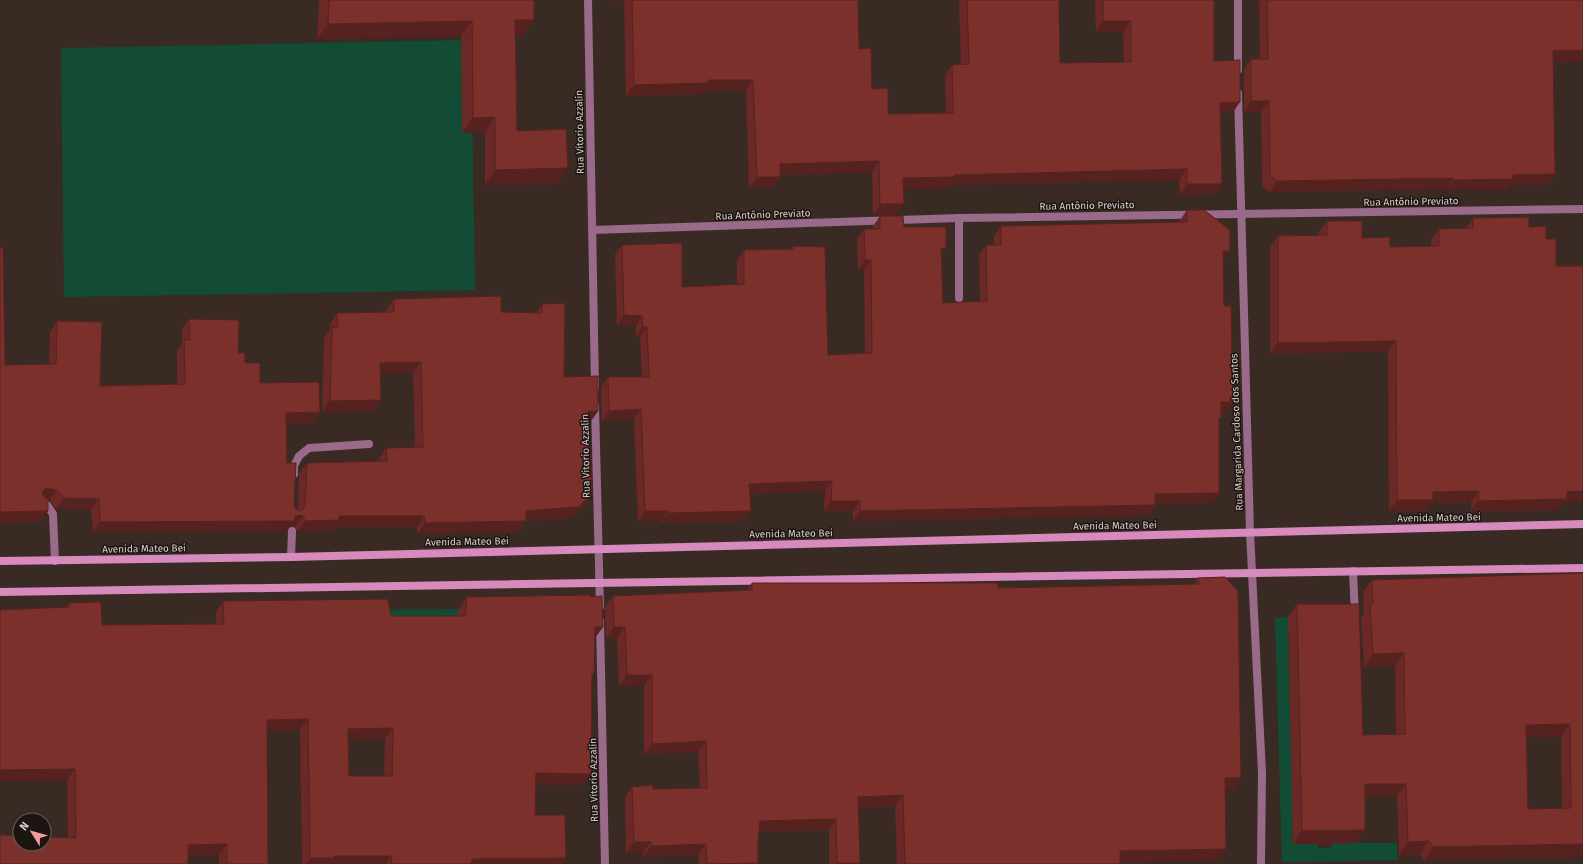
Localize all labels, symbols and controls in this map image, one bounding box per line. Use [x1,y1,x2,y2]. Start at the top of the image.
street label: Rua Vitorio Azzalin [573,90,587,174]
street label: Rua Antônio Previato [1363,195,1459,209]
street label: Rua Antônio Previato [1039,199,1135,213]
street label: Rua Antônio Previato [715,207,811,223]
street label: Rua Margarida Cardoso dos Santos [1228,353,1246,511]
street label: Rua Vitorio Azzalin [579,414,593,498]
street label: Avenida Mateo Bei [1397,511,1481,525]
street label: Avenida Mateo Bei [1073,519,1157,533]
street label: Avenida Mateo Bei [749,527,833,541]
street label: Avenida Mateo Bei [425,535,509,549]
street label: Avenida Mateo Bei [102,542,186,556]
street label: Rua Vitorio Azzalin [587,738,601,822]
north arrow [12,812,52,852]
text: N [17,819,32,833]

